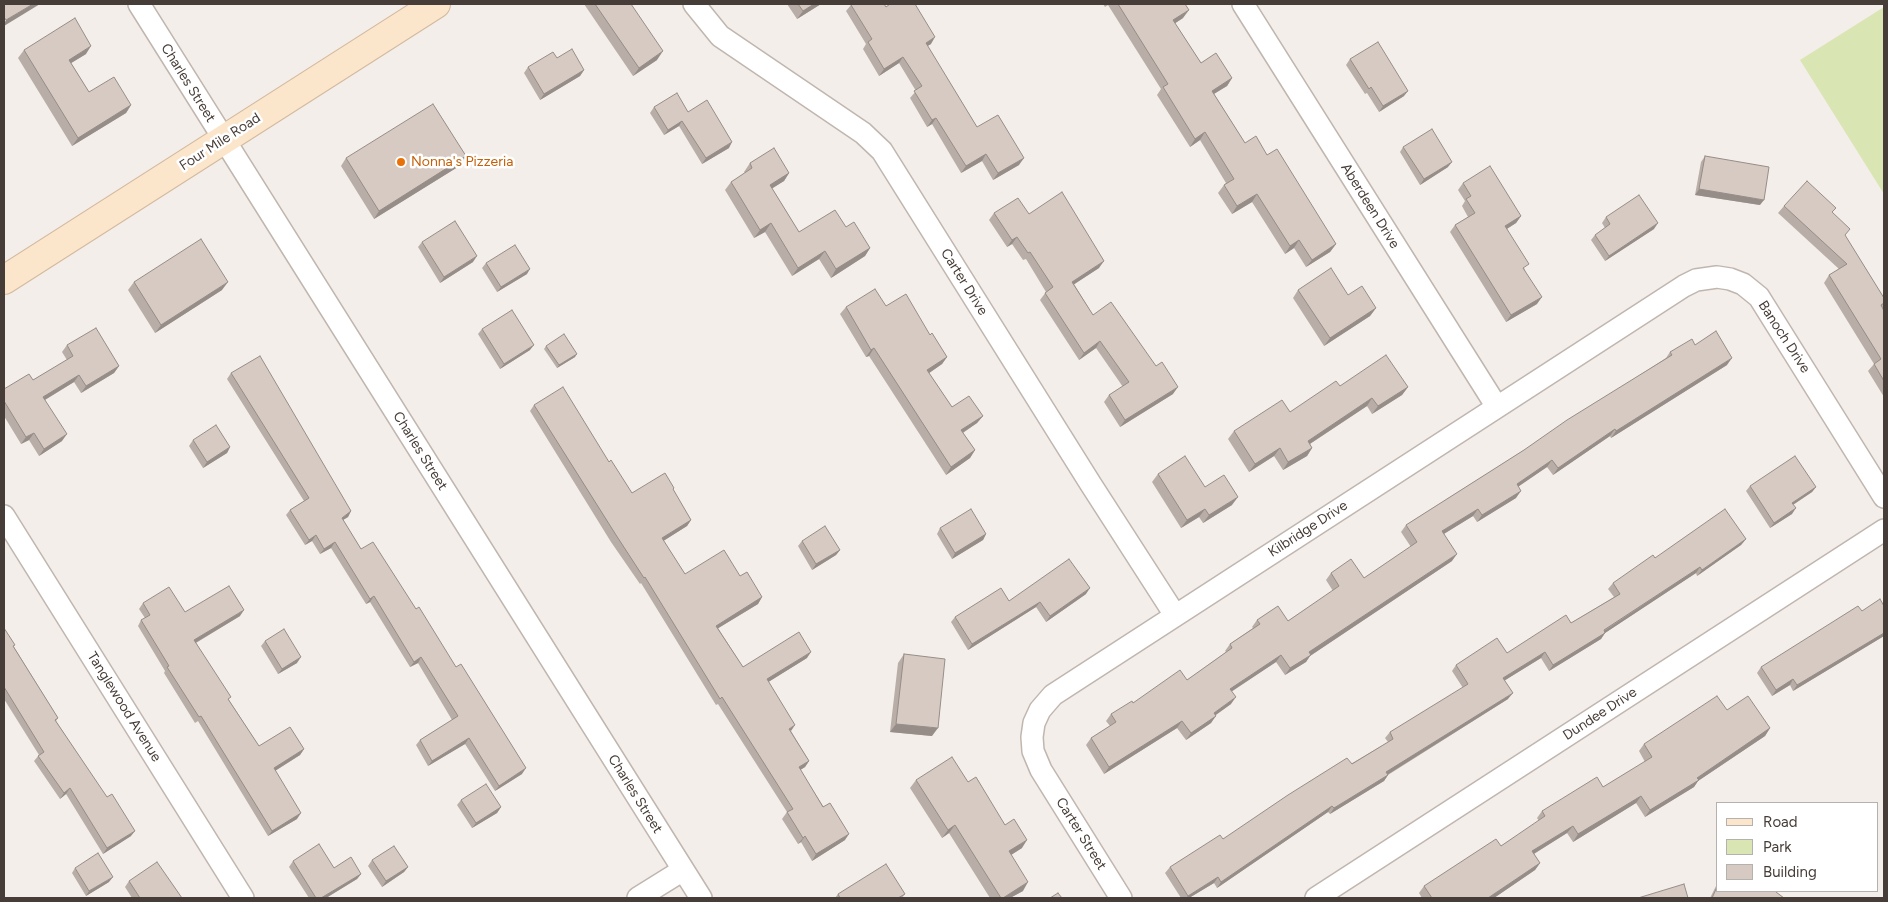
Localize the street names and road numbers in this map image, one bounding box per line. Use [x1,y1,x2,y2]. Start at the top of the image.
street label: Charles Street [157,41,219,125]
street label: Four Mile Road [176,110,264,174]
street label: Aberdeen Drive [1337,160,1403,252]
street label: Carter Drive [937,246,991,318]
street label: Banoch Drive [1754,298,1814,376]
street label: Charles Street [389,409,451,493]
street label: Kilbridge Drive [1265,497,1351,561]
street label: Tanglewood Avenue [83,649,165,765]
street label: Dundee Drive [1560,684,1640,744]
street label: Charles Street [604,752,666,836]
street label: Carter Street [1052,795,1110,873]

